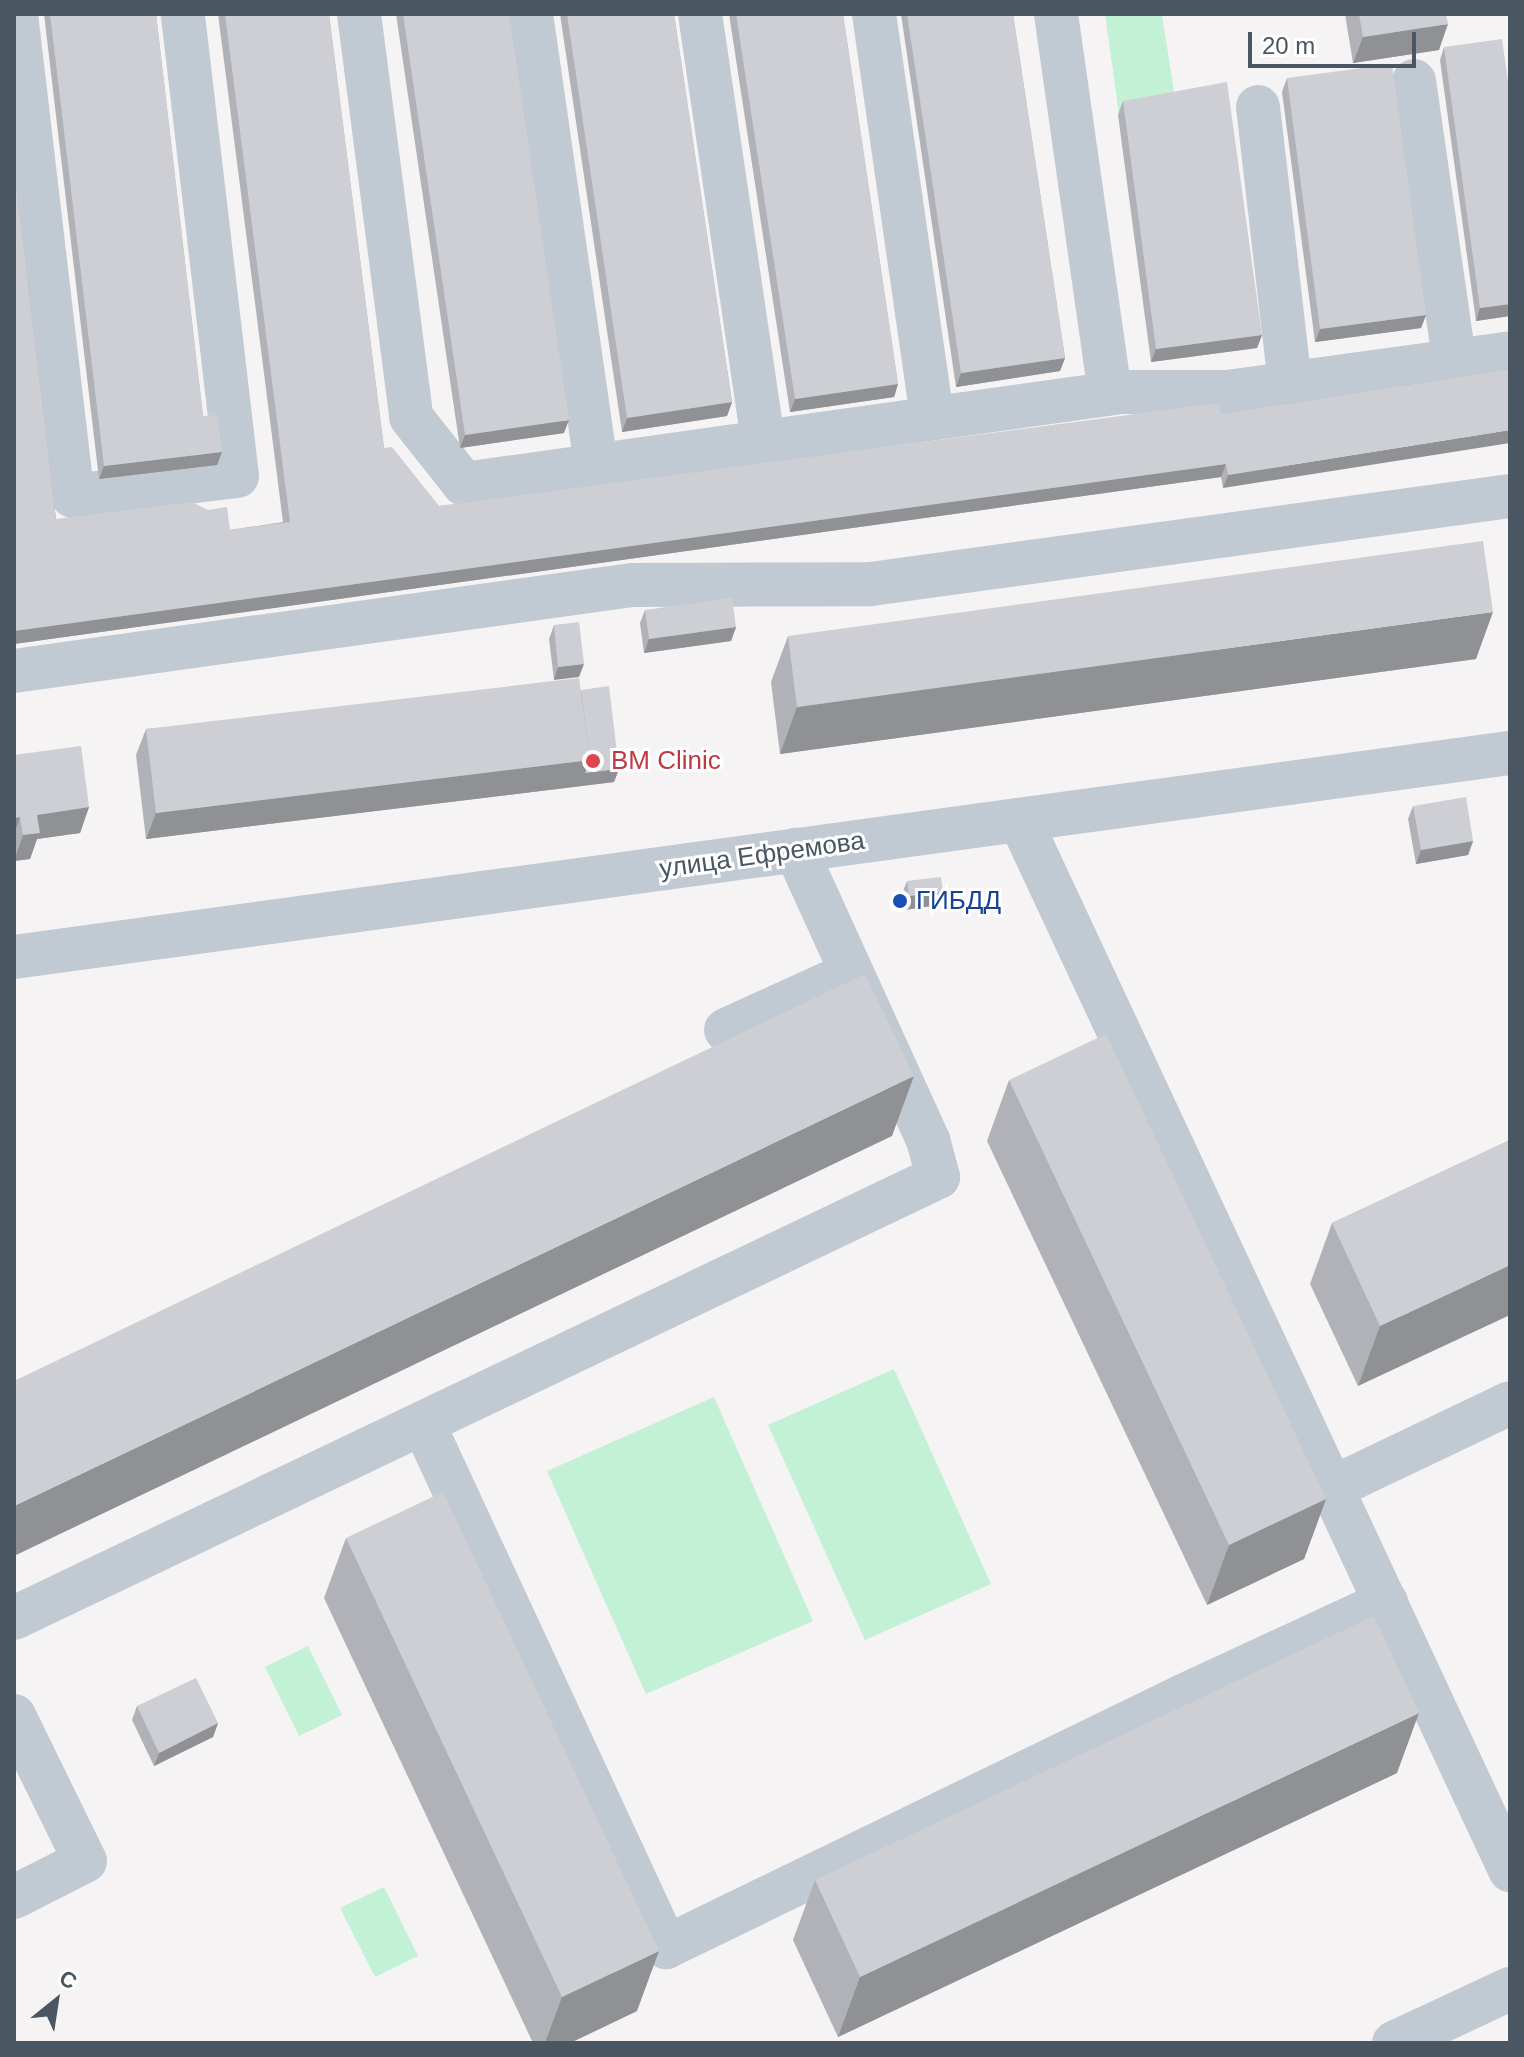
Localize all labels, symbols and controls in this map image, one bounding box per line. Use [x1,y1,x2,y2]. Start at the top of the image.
scale bar [1252,16,1420,66]
text: 20 m [1262,32,1315,59]
place label: BM Clinic [611,745,721,777]
marker: BM Clinic [582,750,604,772]
street label: улица Ефремова [658,825,866,885]
place label: ГИБДД [916,885,1001,917]
marker: ГИБДД [891,892,909,910]
north arrow [16,1961,96,2041]
text: С [55,1965,81,1995]

